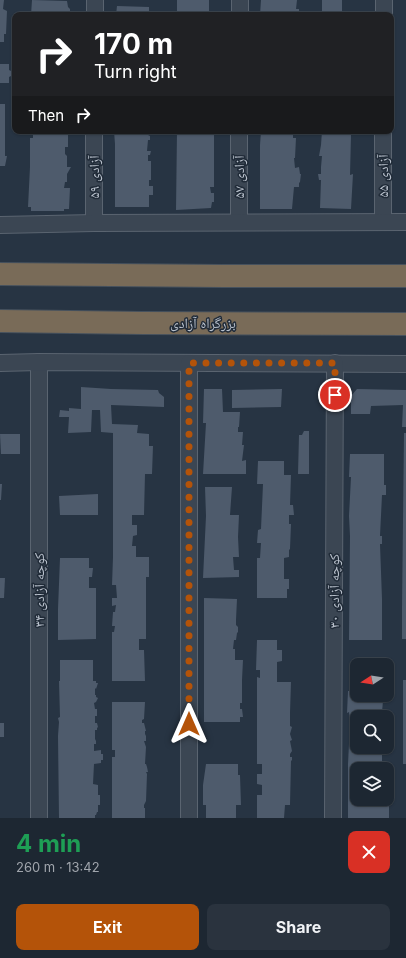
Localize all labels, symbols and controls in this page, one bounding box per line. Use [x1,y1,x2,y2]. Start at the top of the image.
text: 170 m [94,27,173,61]
icon: right [28,28,80,80]
text: Turn right [94,61,177,82]
icon: right [72,104,94,126]
text: Then [28,106,64,125]
street label: آزادی ۵۵ [374,154,392,198]
street label: آزادی ۵۹ [85,155,103,199]
street label: آزادی ۵۷ [230,155,248,199]
street label: بزرگراه آزادی [170,314,236,332]
pin [318,378,352,412]
icon: arrive [324,384,346,406]
street label: کوچه آزادی ۳۴ [30,553,48,627]
street label: کوچه آزادی ۳۰ [325,554,343,628]
north arrow [350,658,394,702]
map controls [350,658,394,806]
position arrow [168,703,210,745]
button: search [350,710,394,754]
button: layers [350,762,394,806]
text: 4 min [16,829,81,858]
button: close [348,831,390,873]
text: 260 m · 13:42 [16,859,100,875]
button: Exit [16,904,199,950]
button: Share [207,904,390,950]

